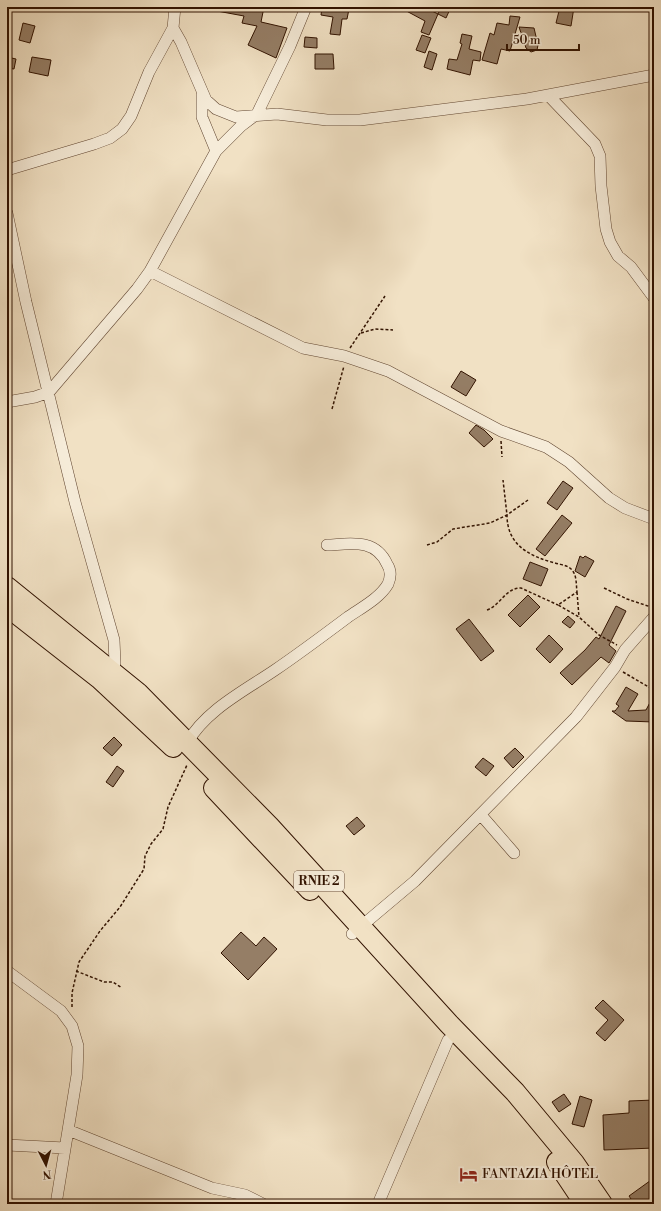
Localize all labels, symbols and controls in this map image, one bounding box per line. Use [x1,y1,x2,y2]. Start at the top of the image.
scale bar [507,26,579,52]
text: 50 m [513,33,541,48]
road number: RNIE 2 [294,871,344,891]
north arrow [26,1145,66,1185]
hotel icon: FANTAZIA HÔTEL [459,1164,479,1184]
place label: FANTAZIA HÔTEL [482,1165,599,1182]
text: N [42,1167,52,1181]

